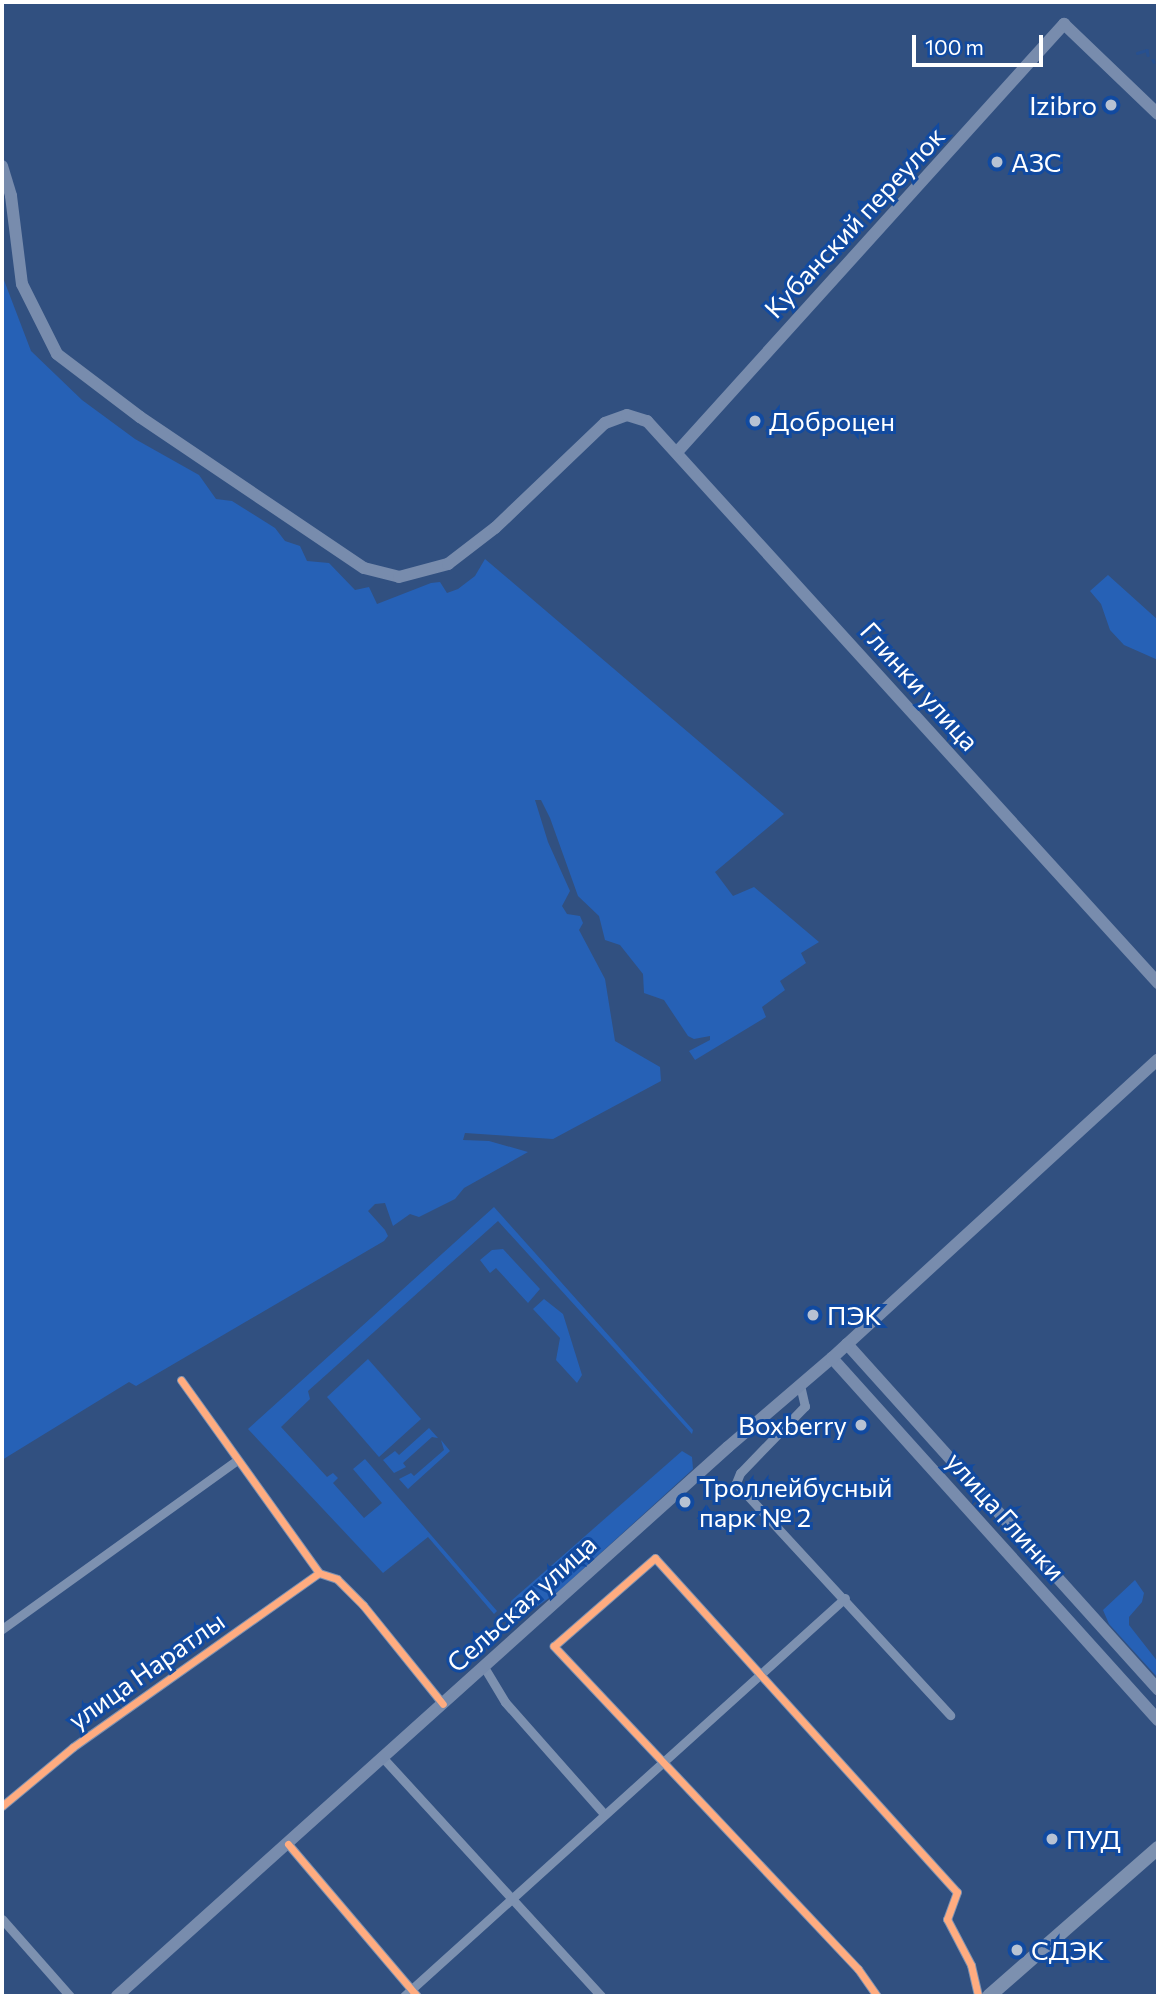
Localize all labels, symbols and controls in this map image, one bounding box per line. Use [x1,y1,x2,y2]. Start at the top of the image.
scale bar [915,21,1046,65]
text: 100 m [925,34,984,59]
place label: Izibro [1029,89,1097,121]
marker: Izibro [1103,97,1119,113]
street label: Кубанский переулок [757,120,951,324]
place label: АЗС [1011,146,1062,178]
marker: АЗС [989,154,1005,170]
place label: Доброцен [769,405,895,437]
marker: Доброцен [747,413,763,429]
street label: Глинки улица [854,615,986,757]
place label: ПЭК [827,1299,882,1331]
marker: ПЭК [805,1307,821,1323]
place label: Boxberry [738,1409,847,1441]
marker: Boxberry [853,1417,869,1433]
street label: улица Глинки [940,1445,1072,1587]
place label: Троллейбусный парк № 2 [699,1471,892,1532]
marker: Троллейбусный парк № 2 [677,1494,693,1510]
street label: Сельская улица [440,1528,602,1678]
street label: улица Наратлы [62,1605,230,1735]
place label: ПУД [1066,1823,1121,1855]
marker: ПУД [1044,1831,1060,1847]
place label: СДЭК [1031,1934,1104,1966]
marker: СДЭК [1009,1942,1025,1958]

